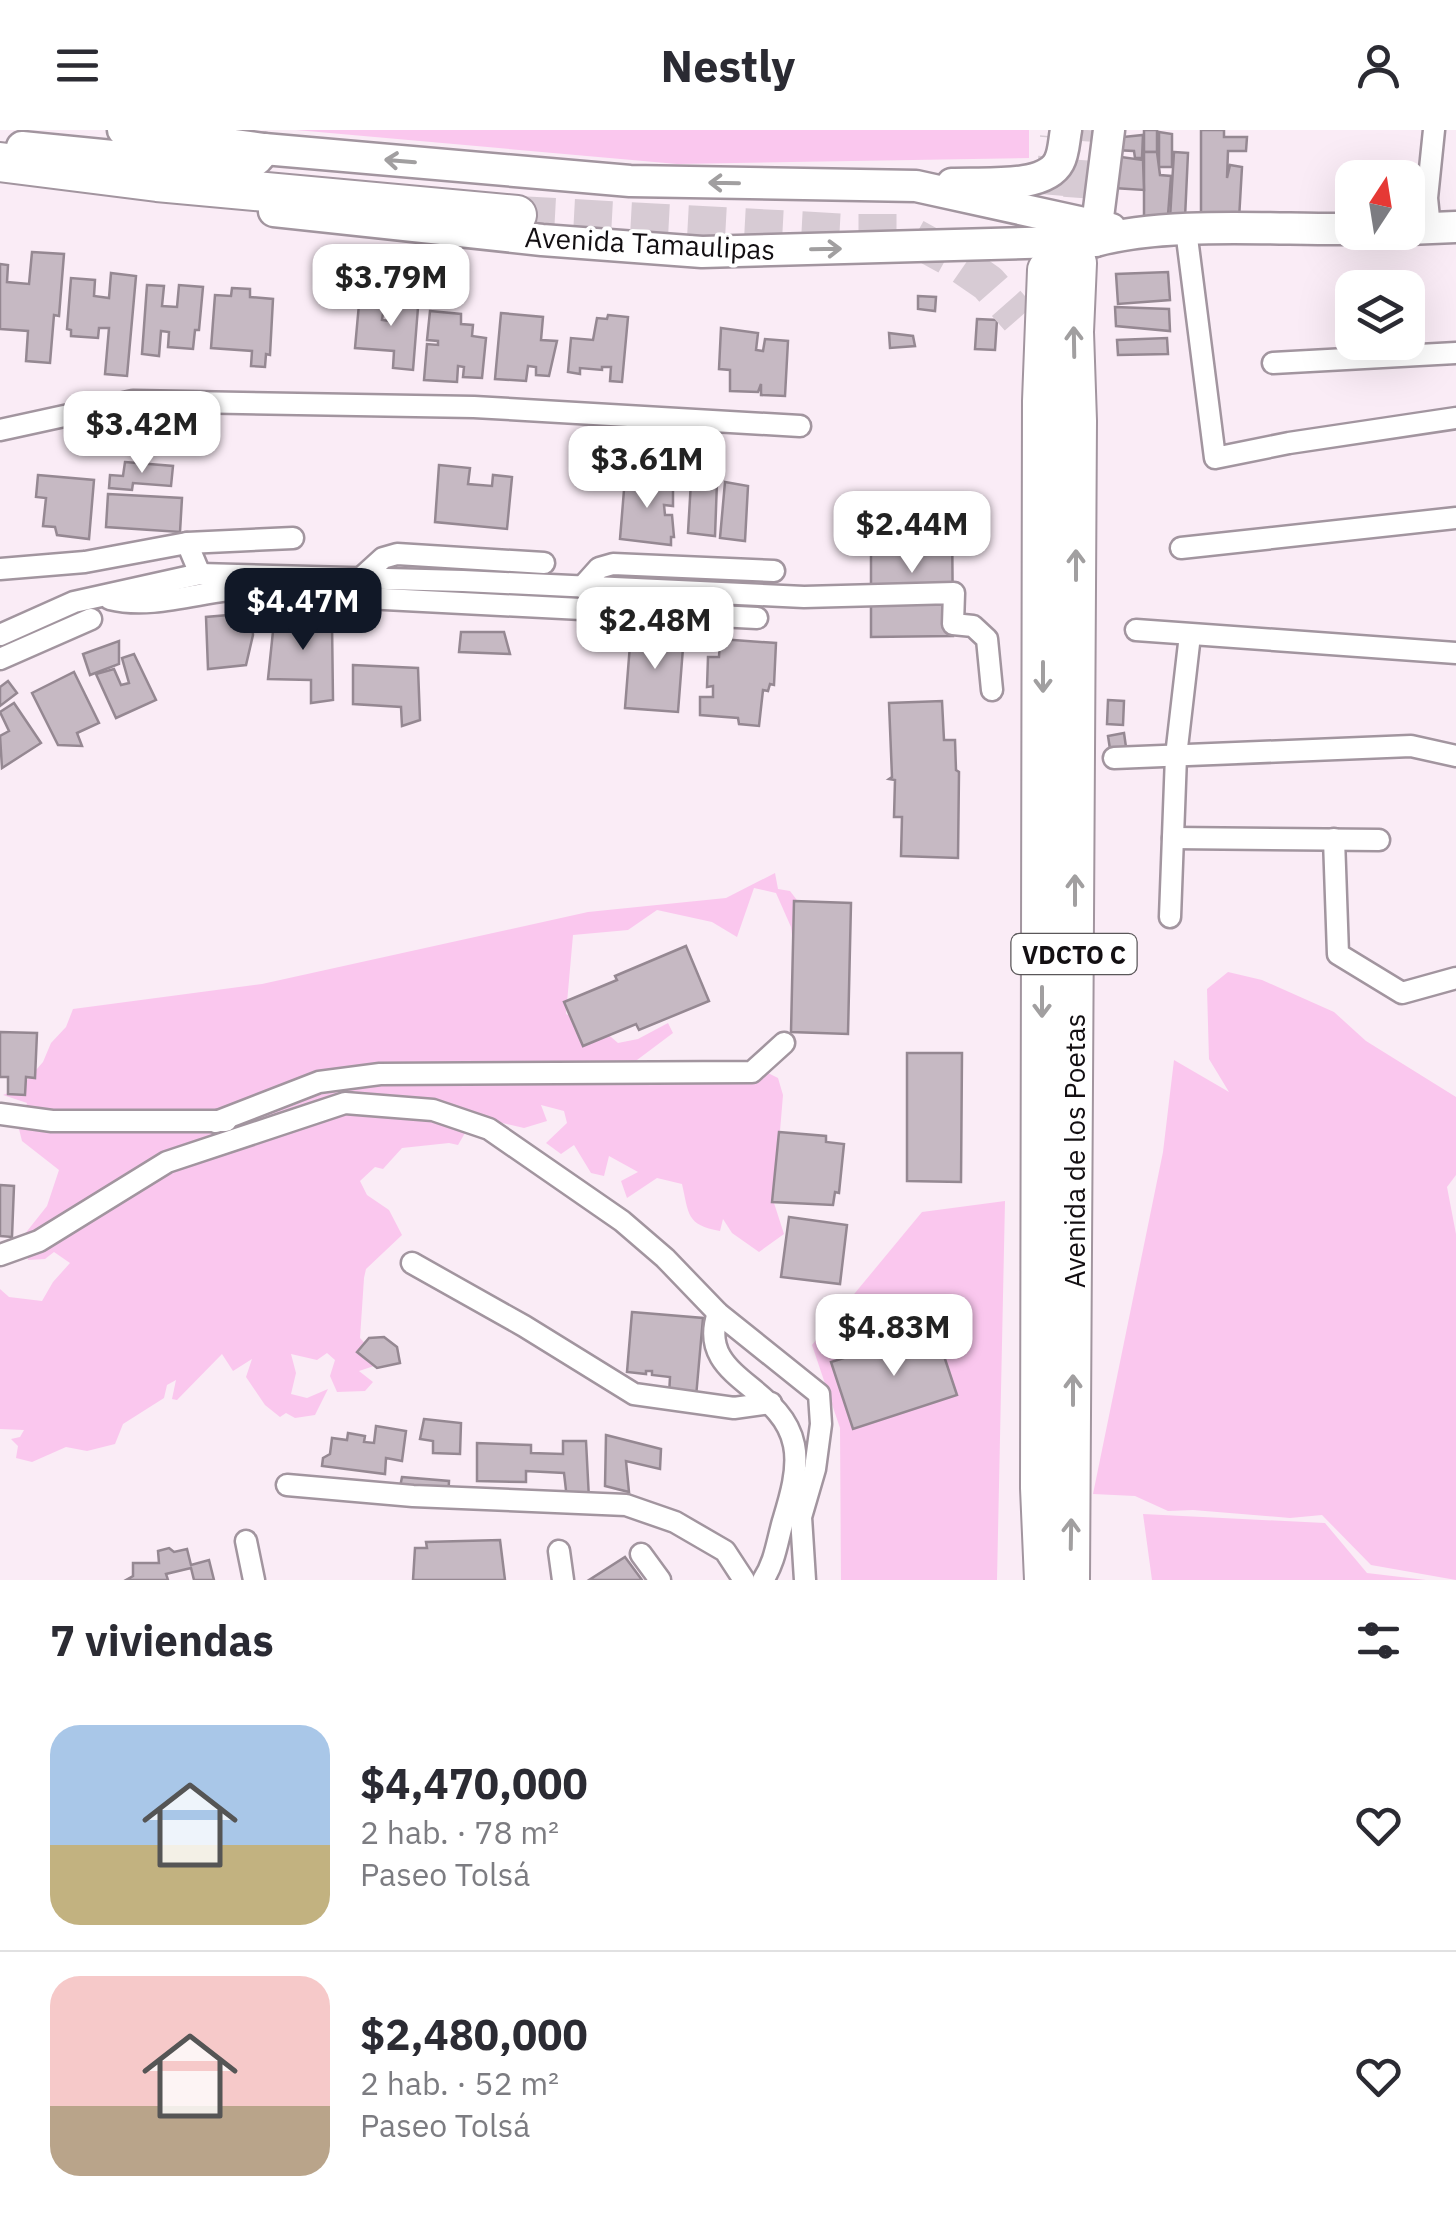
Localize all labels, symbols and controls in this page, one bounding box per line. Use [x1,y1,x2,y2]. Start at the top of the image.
text: Nestly [661,36,795,94]
icon: menu [50,38,105,93]
icon: person [1351,38,1406,93]
one-way arrow [384,151,416,170]
north arrow [1335,160,1425,250]
map controls [1335,160,1425,360]
one-way arrow [708,174,740,193]
street label: Avenida Tamaulipas [524,218,776,268]
one-way arrow [810,240,842,259]
pin: $3.79M [310,244,472,329]
text: $3.79M [335,255,447,297]
button: layers [1335,270,1425,360]
one-way arrow [1064,326,1084,358]
pin: $3.42M [61,391,223,476]
text: $3.42M [86,402,198,444]
pin: $3.61M [566,426,728,511]
text: $3.61M [591,437,703,479]
pin: $2.44M [831,491,993,576]
text: $2.44M [856,502,968,544]
one-way arrow [1066,549,1086,582]
pin: $4.47M [222,568,384,653]
text: $4.47M [247,579,359,621]
pin: $2.48M [574,587,736,672]
text: $2.48M [599,598,711,640]
one-way arrow [1034,660,1052,693]
one-way arrow [1066,874,1084,906]
road number: VDCTO C [1012,934,1136,974]
one-way arrow [1032,986,1052,1018]
street label: Avenida de los Poetas [1056,1014,1093,1288]
pin: $4.83M [813,1294,975,1379]
text: $4.83M [838,1305,950,1347]
one-way arrow [1063,1374,1082,1406]
one-way arrow [1062,1518,1080,1550]
text: 7 viviendas [50,1613,274,1668]
icon: filters [1351,1613,1406,1668]
text: $4,470,000 [360,1756,588,1811]
icon: home [130,1765,250,1885]
icon: heart [1351,1798,1406,1853]
text: 2 hab. · 78 m² [360,1811,559,1853]
text: Paseo Tolsá [360,1853,530,1895]
text: $2,480,000 [360,2007,588,2062]
icon: home [130,2016,250,2136]
icon: heart [1351,2049,1406,2104]
text: 2 hab. · 52 m² [360,2062,559,2104]
text: Paseo Tolsá [360,2104,530,2146]

